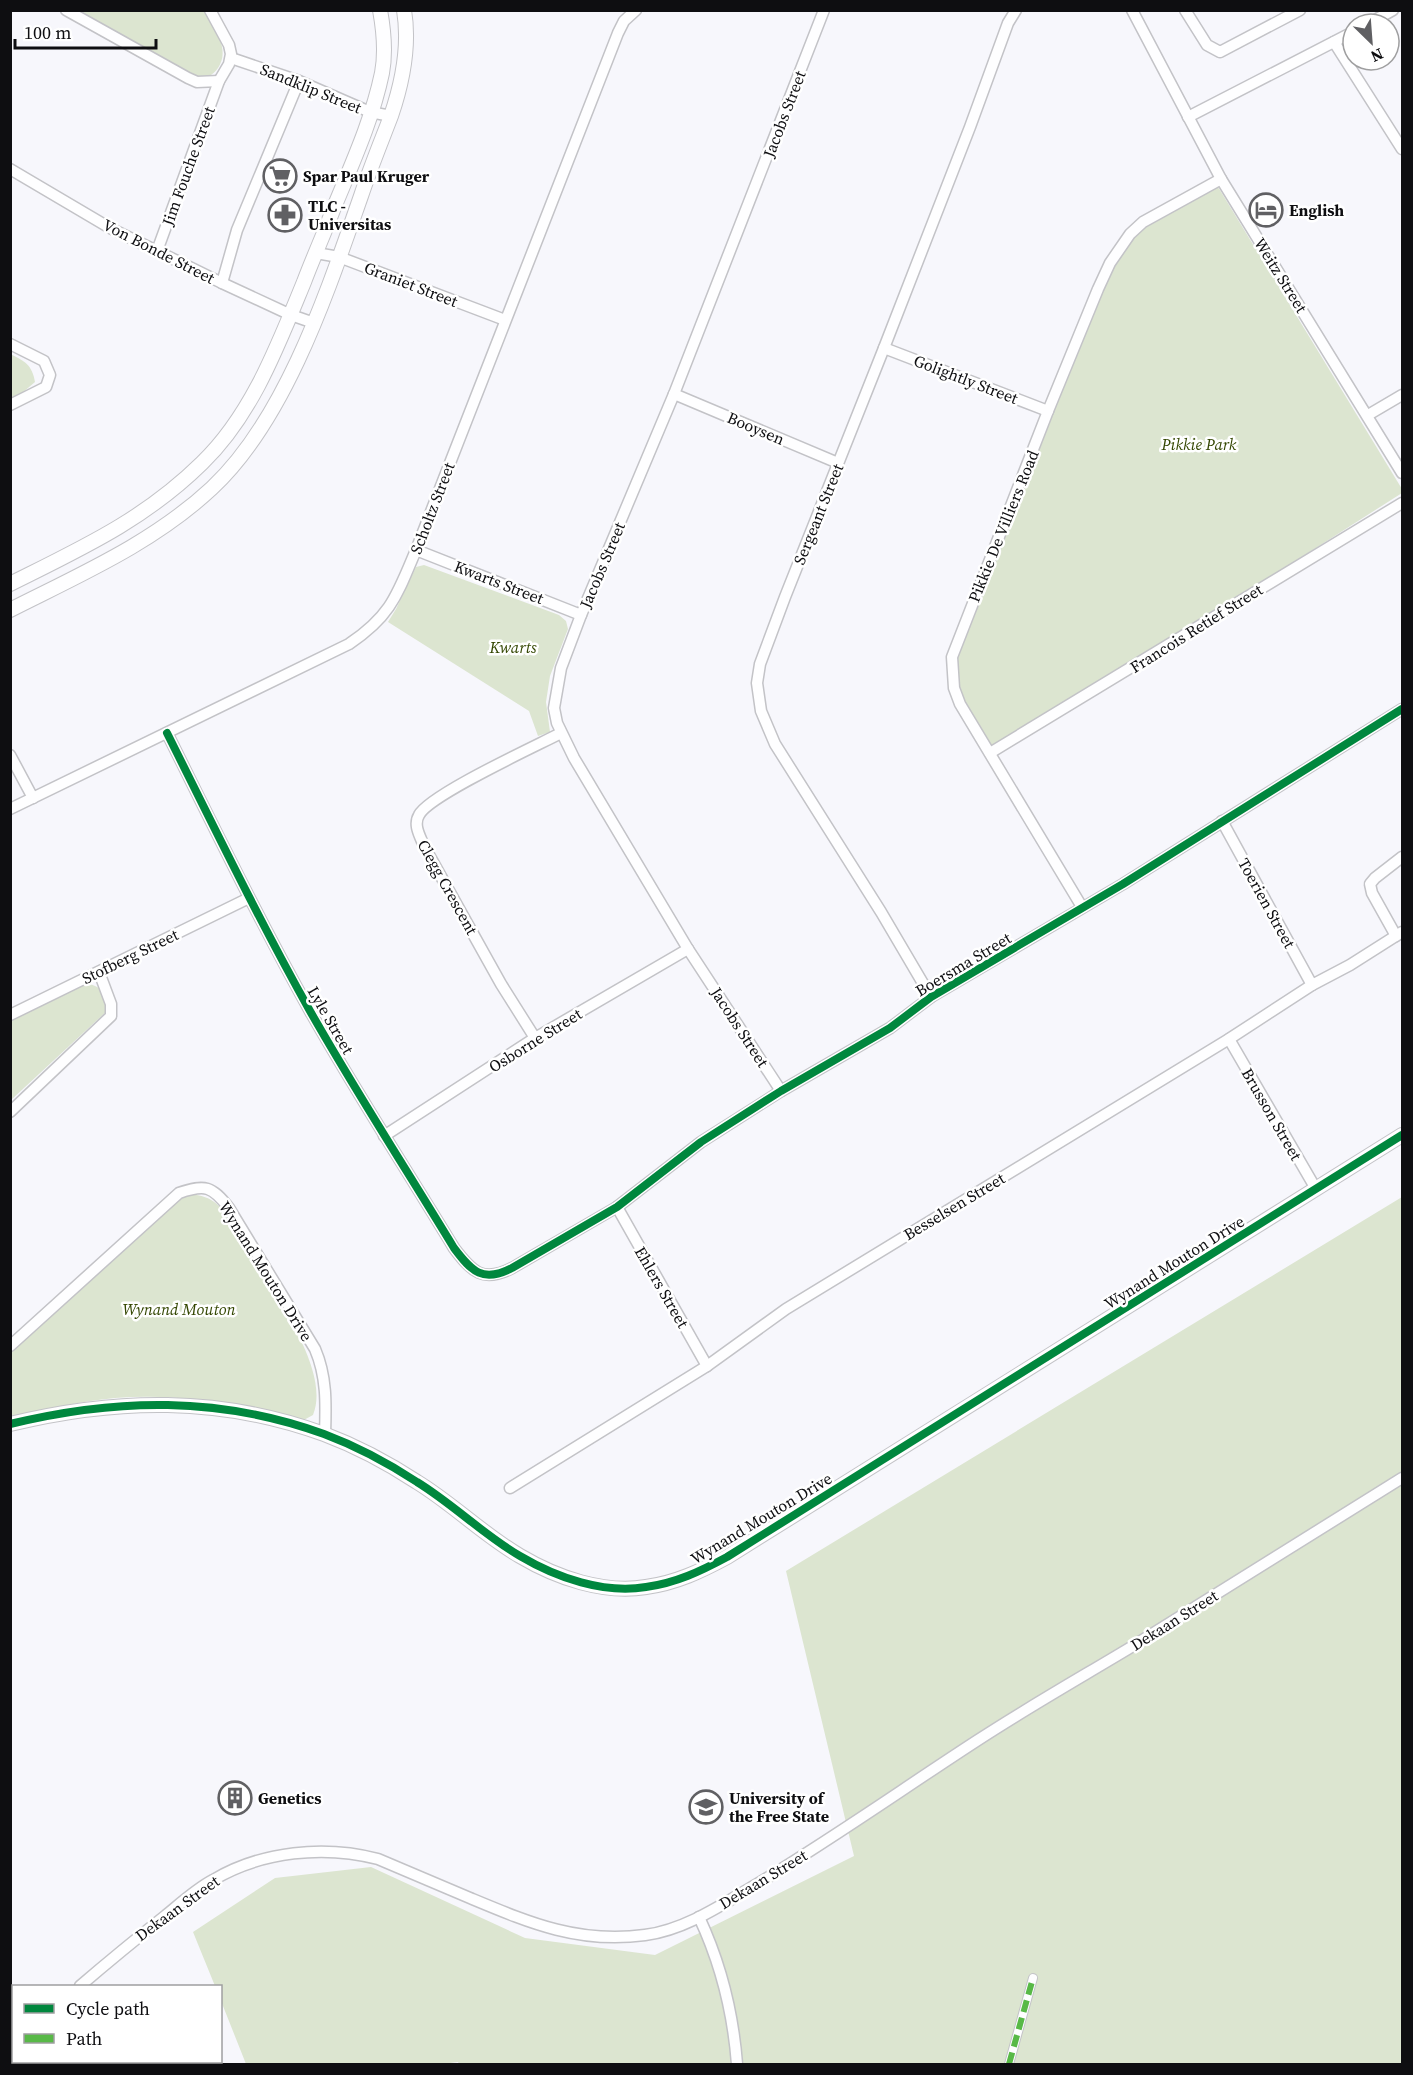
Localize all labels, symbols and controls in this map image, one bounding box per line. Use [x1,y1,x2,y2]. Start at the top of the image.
scale bar [15,12,156,50]
north arrow [1341,12,1401,72]
text: 100 m [24,20,71,45]
text: N [1367,43,1387,68]
street label: Sandklip Street [257,58,366,119]
street label: Jacobs Street [757,67,811,162]
street label: Jim Fouche Street [156,102,220,230]
supermarket icon: Spar Paul Kruger [262,158,298,194]
place label: Spar Paul Kruger [303,165,430,187]
hotel icon: English [1248,192,1284,228]
place label: TLC - Universitas [308,195,391,235]
pharmacy icon: TLC - Universitas [267,197,303,233]
place label: English [1289,199,1344,221]
street label: Von Bonde Street [99,213,219,289]
street label: Weitz Street [1249,233,1313,317]
street label: Graniet Street [361,256,462,312]
street label: Golightly Street [911,349,1022,409]
street label: Booysen [724,406,788,450]
park label: Pikkie Park [1161,433,1237,455]
street label: Pikkie De Villiers Road [962,447,1044,605]
street label: Scholtz Street [404,458,460,557]
street label: Sergeant Street [788,460,849,568]
street label: Jacobs Street [574,518,630,612]
street label: Kwarts Street [451,555,548,609]
street label: Francois Retief Street [1126,578,1267,678]
park label: Kwarts [488,636,537,658]
street label: Clegg Crescent [413,835,484,939]
street label: Toerien Street [1233,854,1301,953]
street label: Stofberg Street [78,923,183,989]
street label: Boersma Street [911,926,1016,1001]
street label: Lyle Street [303,982,360,1059]
street label: Jacobs Street [705,982,775,1072]
street label: Osborne Street [484,1002,586,1077]
street label: Brusson Street [1237,1064,1308,1165]
street label: Besselsen Street [899,1167,1010,1245]
street label: Wynand Mouton Drive [214,1197,318,1345]
street label: Wynand Mouton Drive [1100,1210,1248,1314]
street label: Ehlers Street [630,1242,695,1333]
park label: Wynand Mouton [122,1298,236,1320]
street label: Wynand Mouton Drive [686,1467,836,1569]
street label: Dekaan Street [1126,1584,1223,1656]
building icon: Genetics [217,1780,253,1816]
place label: Genetics [258,1787,322,1809]
place label: University of the Free State [729,1787,829,1827]
school or university icon: University of the Free State [688,1789,724,1825]
street label: Dekaan Street [715,1844,812,1914]
street label: Dekaan Street [130,1870,224,1946]
legend [12,1985,222,2063]
text: Cycle path [66,1996,150,2021]
text: Path [66,2026,103,2051]

